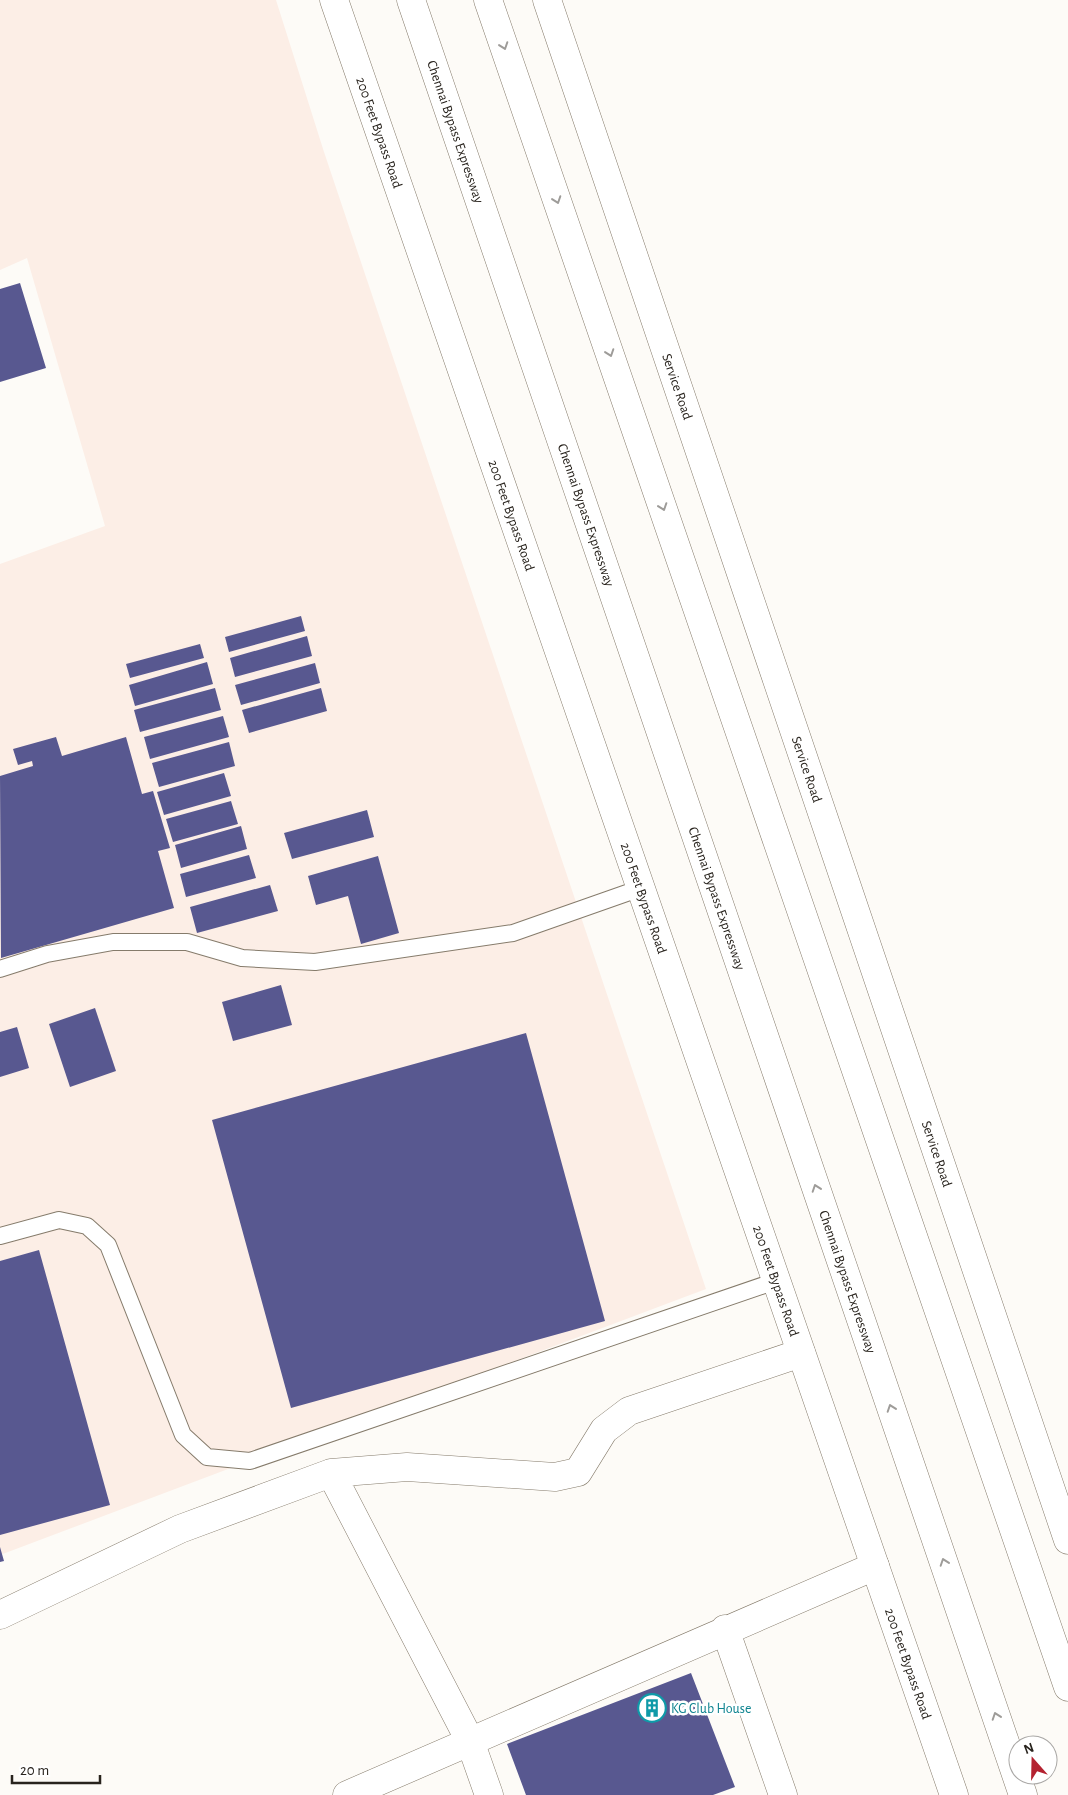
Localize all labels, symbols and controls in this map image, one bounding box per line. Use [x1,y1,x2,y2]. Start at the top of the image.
one-way arrow [498,41,508,50]
street label: Chennai Bypass Expressway [424,59,486,205]
street label: 200 Feet Bypass Road [353,75,404,190]
one-way arrow [551,195,561,204]
one-way arrow [604,349,614,357]
street label: Service Road [659,352,694,422]
street label: Chennai Bypass Expressway [555,442,616,589]
street label: 200 Feet Bypass Road [485,458,537,573]
one-way arrow [657,502,667,511]
street label: Service Road [789,735,824,804]
street label: Chennai Bypass Expressway [685,825,747,972]
street label: 200 Feet Bypass Road [618,841,669,956]
street label: Service Road [919,1119,954,1189]
one-way arrow [812,1184,822,1193]
street label: Chennai Bypass Expressway [816,1209,878,1355]
street label: 200 Feet Bypass Road [750,1224,801,1338]
one-way arrow [887,1404,897,1413]
one-way arrow [940,1558,950,1567]
street label: 200 Feet Bypass Road [882,1607,933,1721]
building icon: KG Club House [637,1693,667,1723]
place label: KG Club House [671,1702,751,1716]
one-way arrow [992,1712,1002,1720]
north arrow [1008,1735,1058,1785]
text: N [1022,1740,1036,1757]
scale bar [12,1752,100,1784]
text: 20 m [20,1763,49,1778]

